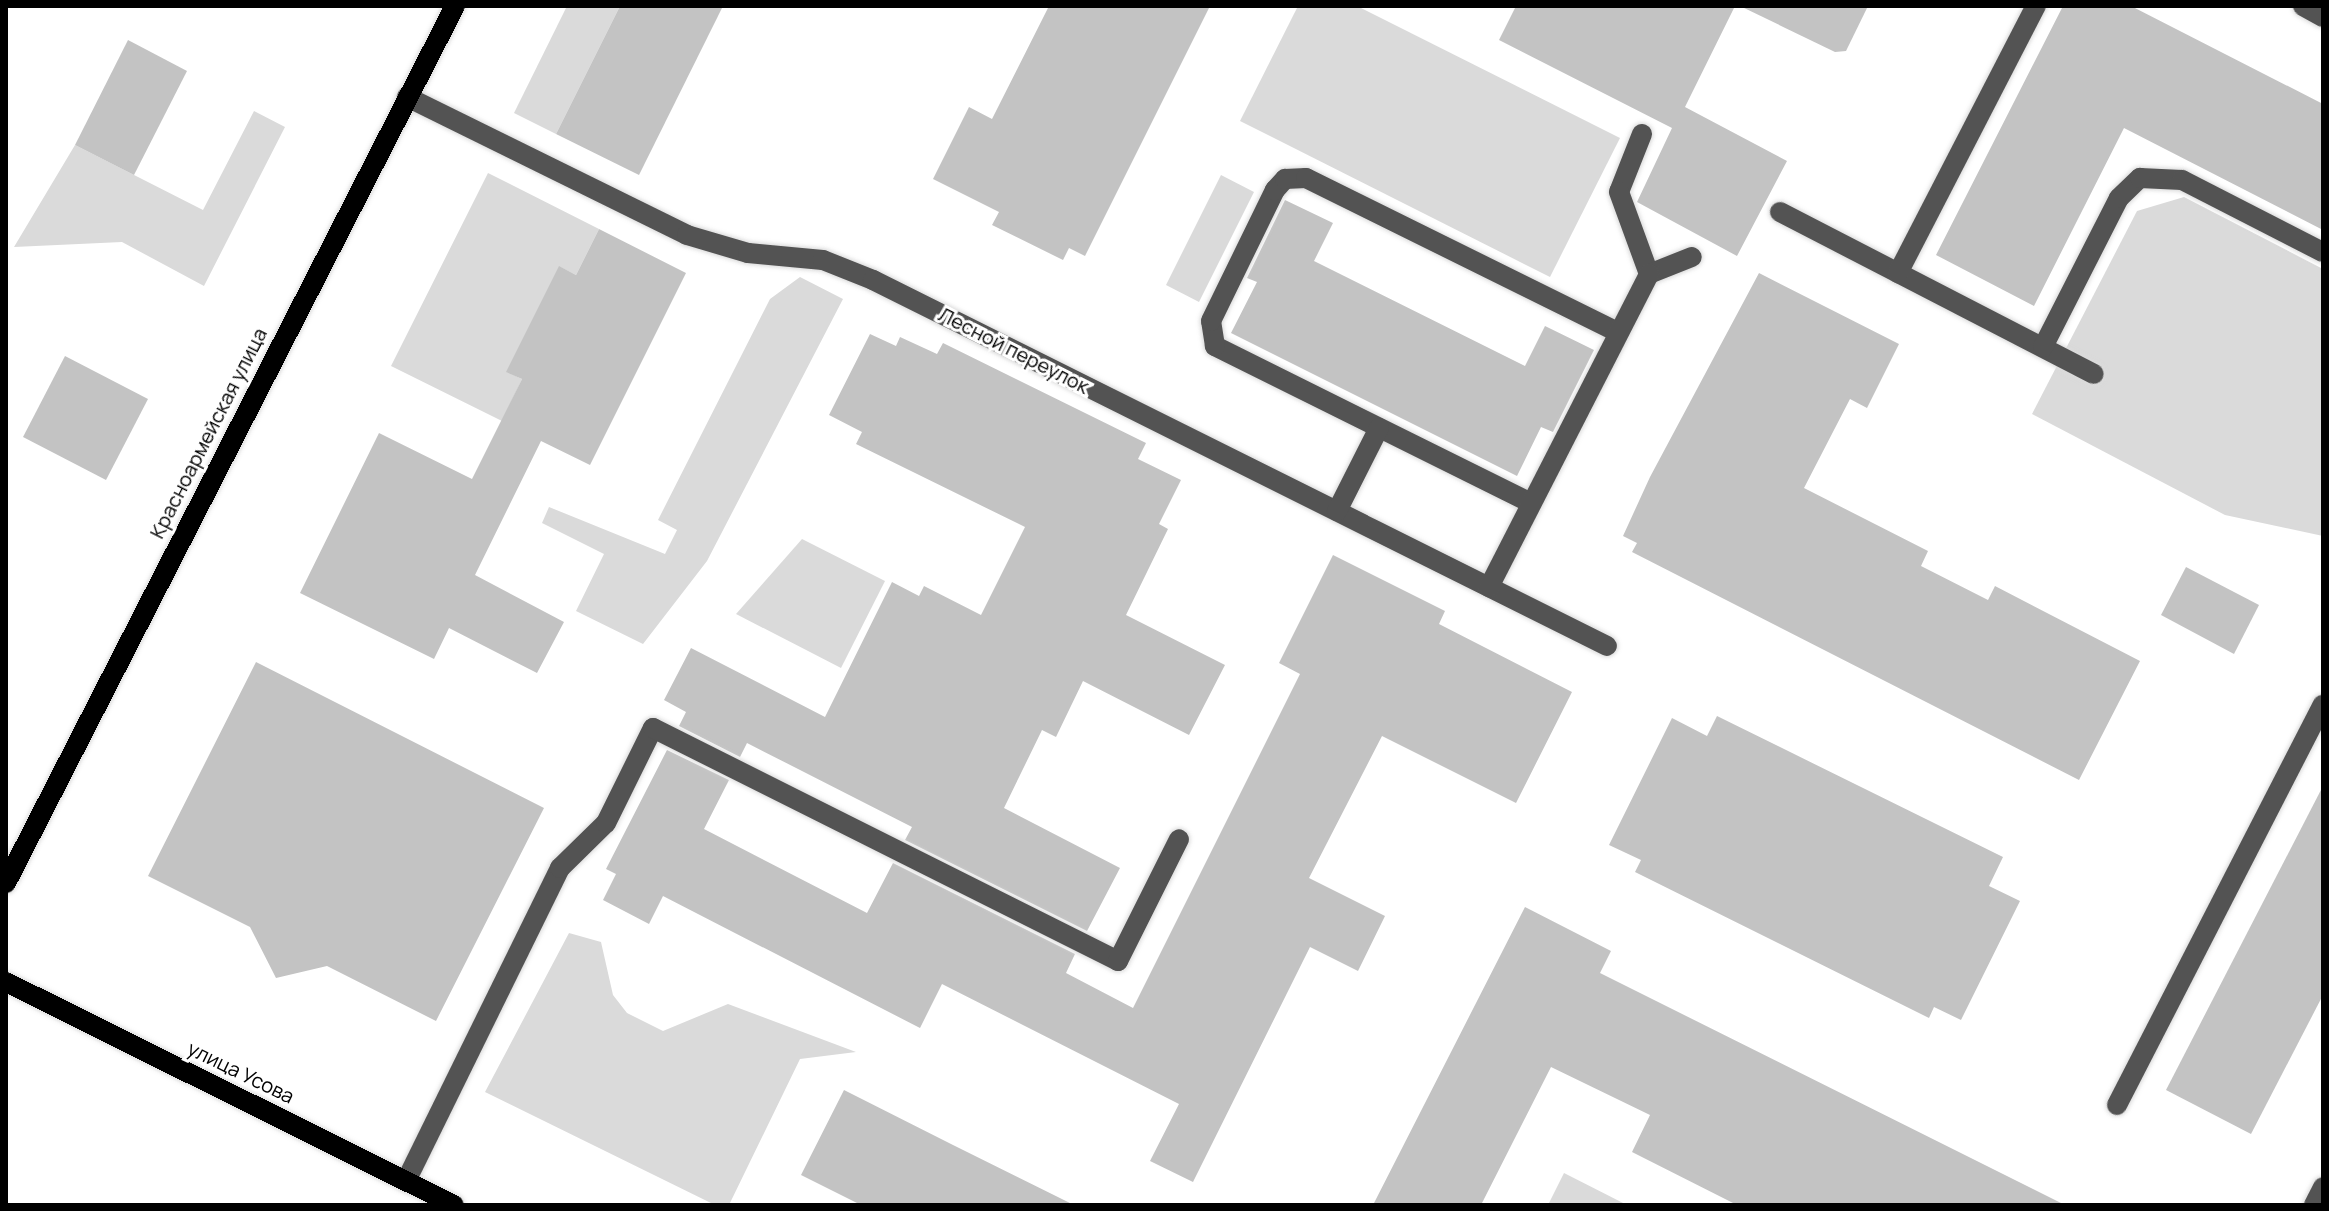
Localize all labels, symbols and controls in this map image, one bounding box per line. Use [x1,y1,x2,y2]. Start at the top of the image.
street label: Лесной переулок [935,302,1093,398]
street label: Красноармейская улица [144,324,272,542]
street label: улица Усова [184,1036,298,1108]

